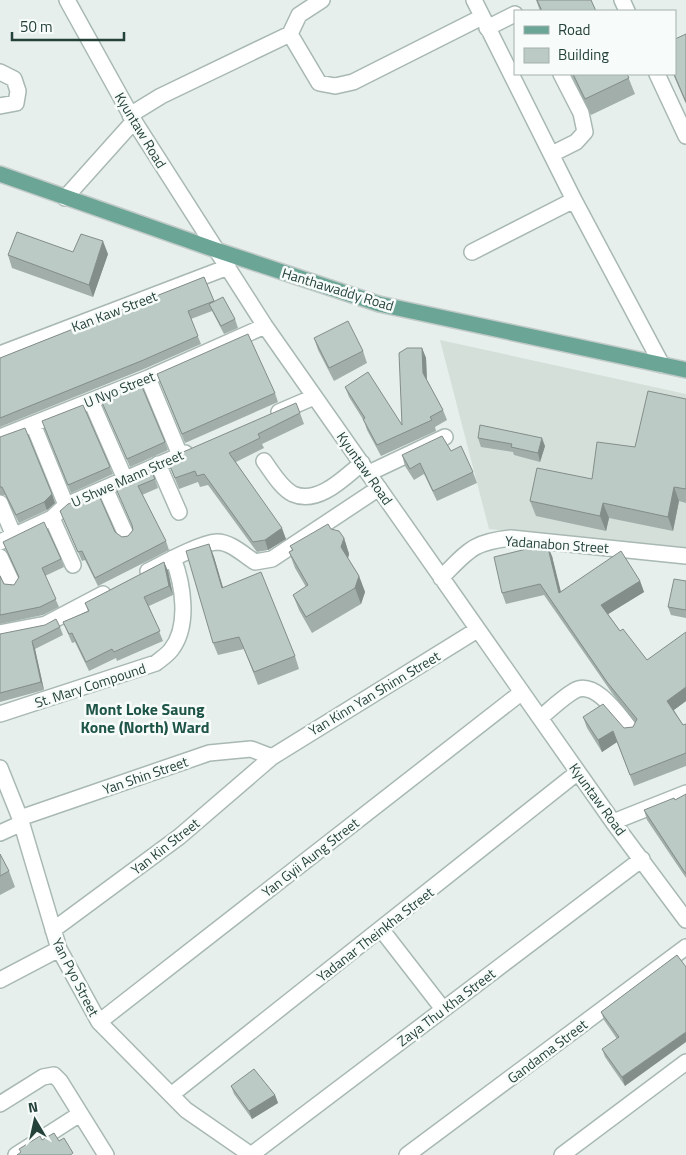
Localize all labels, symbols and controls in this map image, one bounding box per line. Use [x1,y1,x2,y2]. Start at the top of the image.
scale bar [12,10,125,42]
legend [514,10,676,75]
text: 50 m [20,15,53,38]
text: Road [558,18,590,41]
text: Building [558,43,609,66]
street label: Kyuntaw Road [110,88,172,172]
street label: Hanthawaddy Road [279,262,397,316]
street label: Kan Kaw Street [68,285,160,337]
street label: U Nyo Street [80,365,158,413]
street label: Kyuntaw Road [332,427,398,509]
street label: U Shwe Mann Street [68,444,187,512]
street label: Yadanabon Street [504,530,610,558]
street label: Yan Kinn Yan Shinn Street [304,645,444,741]
street label: St. Mary Compound [32,657,148,713]
district label: Mont Loke Saung Kone (North) Ward [80,697,210,739]
street label: Yan Shin Street [99,751,191,799]
street label: Kyuntaw Road [564,758,632,840]
street label: Yan Kin Street [126,812,204,880]
street label: Yan Gyii Aung Street [257,812,363,902]
street label: Yadanar Theinkha Street [312,882,438,986]
street label: Yan Pyo Street [47,934,105,1020]
street label: Zaya Thu Kha Street [392,963,500,1051]
street label: Gandama Street [503,1014,592,1088]
north arrow [10,1095,60,1145]
text: N [26,1096,39,1118]

